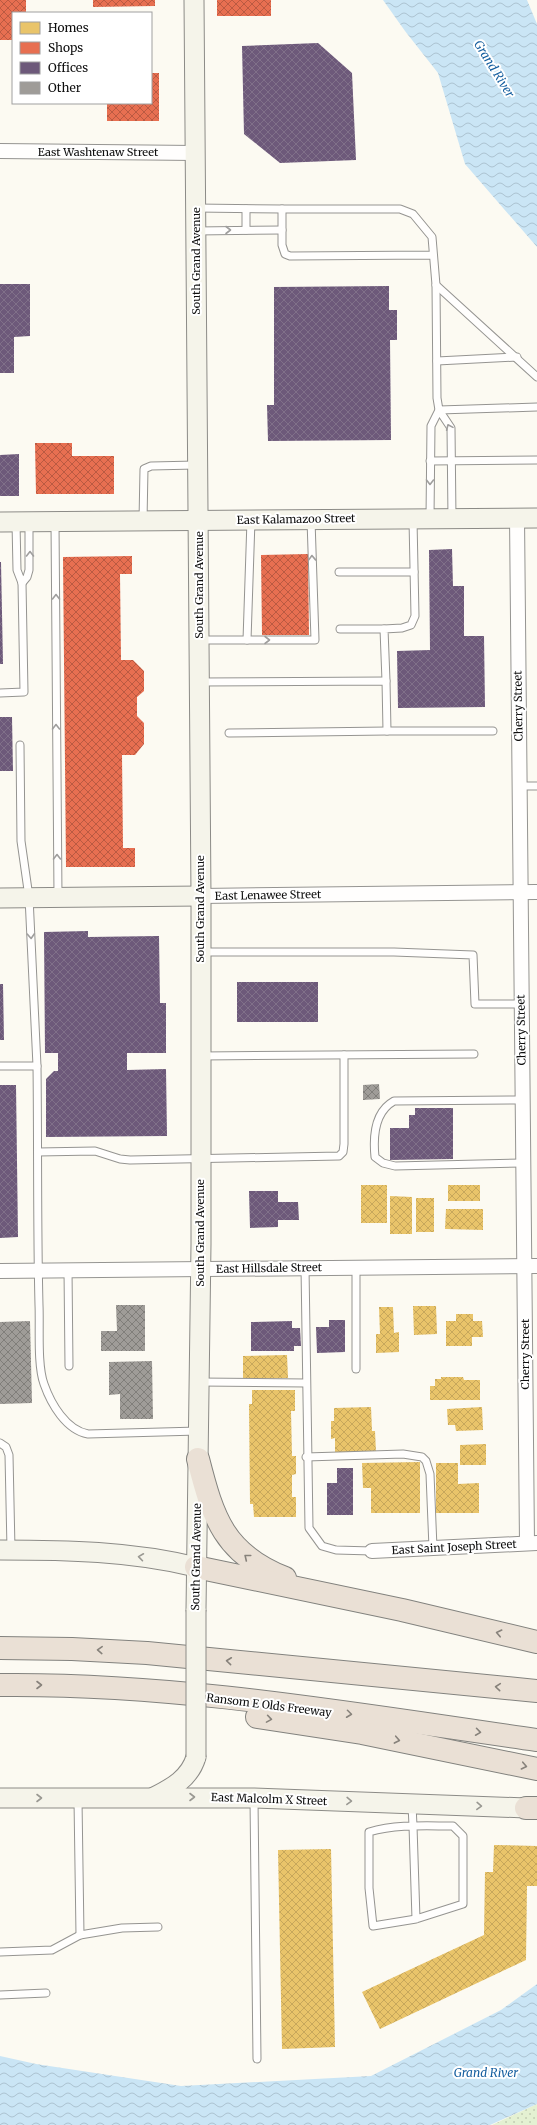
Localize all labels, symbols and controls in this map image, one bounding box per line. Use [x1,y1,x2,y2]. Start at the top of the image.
legend [12,12,152,104]
text: Homes [48,20,89,35]
water label: Grand River [471,37,518,101]
text: Shops [48,40,83,55]
text: Offices [48,60,88,75]
text: Other [48,80,82,95]
street label: East Washtenaw Street [38,145,159,159]
street label: South Grand Avenue [189,207,203,315]
one-way arrow [225,226,231,234]
one-way arrow [446,423,454,431]
one-way arrow [426,479,434,485]
street label: East Kalamazoo Street [237,511,356,527]
street label: South Grand Avenue [192,531,206,639]
one-way arrow [26,551,34,557]
one-way arrow [308,555,316,561]
one-way arrow [51,594,60,600]
one-way arrow [264,636,270,644]
street label: Cherry Street [510,670,526,741]
one-way arrow [52,724,61,730]
one-way arrow [53,854,62,860]
street label: South Grand Avenue [193,855,207,963]
street label: East Lenawee Street [215,887,322,903]
one-way arrow [27,933,35,939]
street label: Cherry Street [513,994,529,1065]
street label: South Grand Avenue [193,1179,207,1287]
street label: East Hillsdale Street [216,1260,323,1276]
street label: Cherry Street [518,1318,532,1389]
street label: South Grand Avenue [188,1503,204,1611]
street label: East Saint Joseph Street [391,1537,518,1557]
one-way arrow [138,1553,144,1562]
one-way arrow [245,1554,252,1561]
one-way arrow [496,1630,502,1638]
one-way arrow [97,1646,103,1654]
one-way arrow [226,1657,233,1666]
one-way arrow [36,1681,42,1689]
one-way arrow [495,1683,501,1692]
street label: Ransom E Olds Freeway [206,1690,333,1720]
one-way arrow [346,1709,352,1718]
one-way arrow [266,1714,272,1723]
one-way arrow [475,1727,481,1736]
one-way arrow [394,1735,400,1744]
one-way arrow [521,1762,527,1770]
street label: East Malcolm X Street [211,1790,328,1808]
one-way arrow [189,1793,195,1801]
one-way arrow [36,1794,42,1802]
one-way arrow [346,1797,352,1805]
one-way arrow [476,1802,482,1810]
water label: Grand River [454,2065,519,2080]

